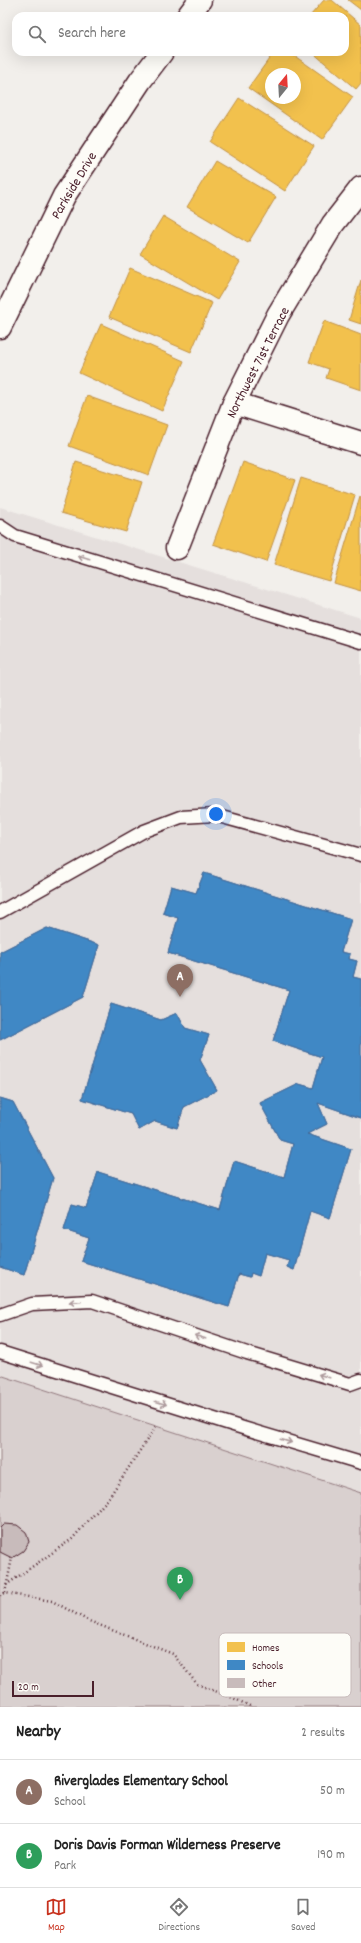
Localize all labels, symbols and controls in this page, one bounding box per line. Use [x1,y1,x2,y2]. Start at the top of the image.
search box [12,12,349,56]
icon: search [26,23,48,45]
text: Search here [58,23,126,45]
north arrow [265,68,301,104]
street label: Parkside Drive [47,149,103,223]
street label: Northwest 71st Terrace [222,304,296,422]
one-way arrow [78,554,91,561]
your location [206,804,226,824]
pin: A [167,964,193,997]
one-way arrow [69,1298,82,1306]
one-way arrow [193,1333,206,1340]
one-way arrow [31,1361,44,1368]
one-way arrow [317,1372,330,1379]
one-way arrow [155,1400,168,1407]
one-way arrow [279,1438,292,1445]
pin: B [167,1567,193,1600]
legend [219,1633,351,1697]
text: Homes [252,1641,280,1657]
text: Schools [252,1659,284,1675]
text: Other [252,1677,277,1693]
scale bar [12,1679,94,1698]
text: 20 m [18,1680,39,1696]
text: Nearby [16,1721,60,1745]
text: 2 results [301,1724,345,1743]
text: Riverglades Elementary School [54,1771,228,1793]
text: A [25,1782,33,1801]
text: 50 m [320,1782,345,1801]
text: School [54,1793,86,1812]
text: Doris Davis Forman Wilderness Preserve [54,1835,281,1857]
text: B [26,1846,32,1865]
text: 190 m [317,1846,345,1865]
text: Park [54,1857,76,1876]
tab: Map [45,1896,67,1936]
tab: Directions [158,1896,200,1936]
tab: Saved [291,1896,316,1936]

